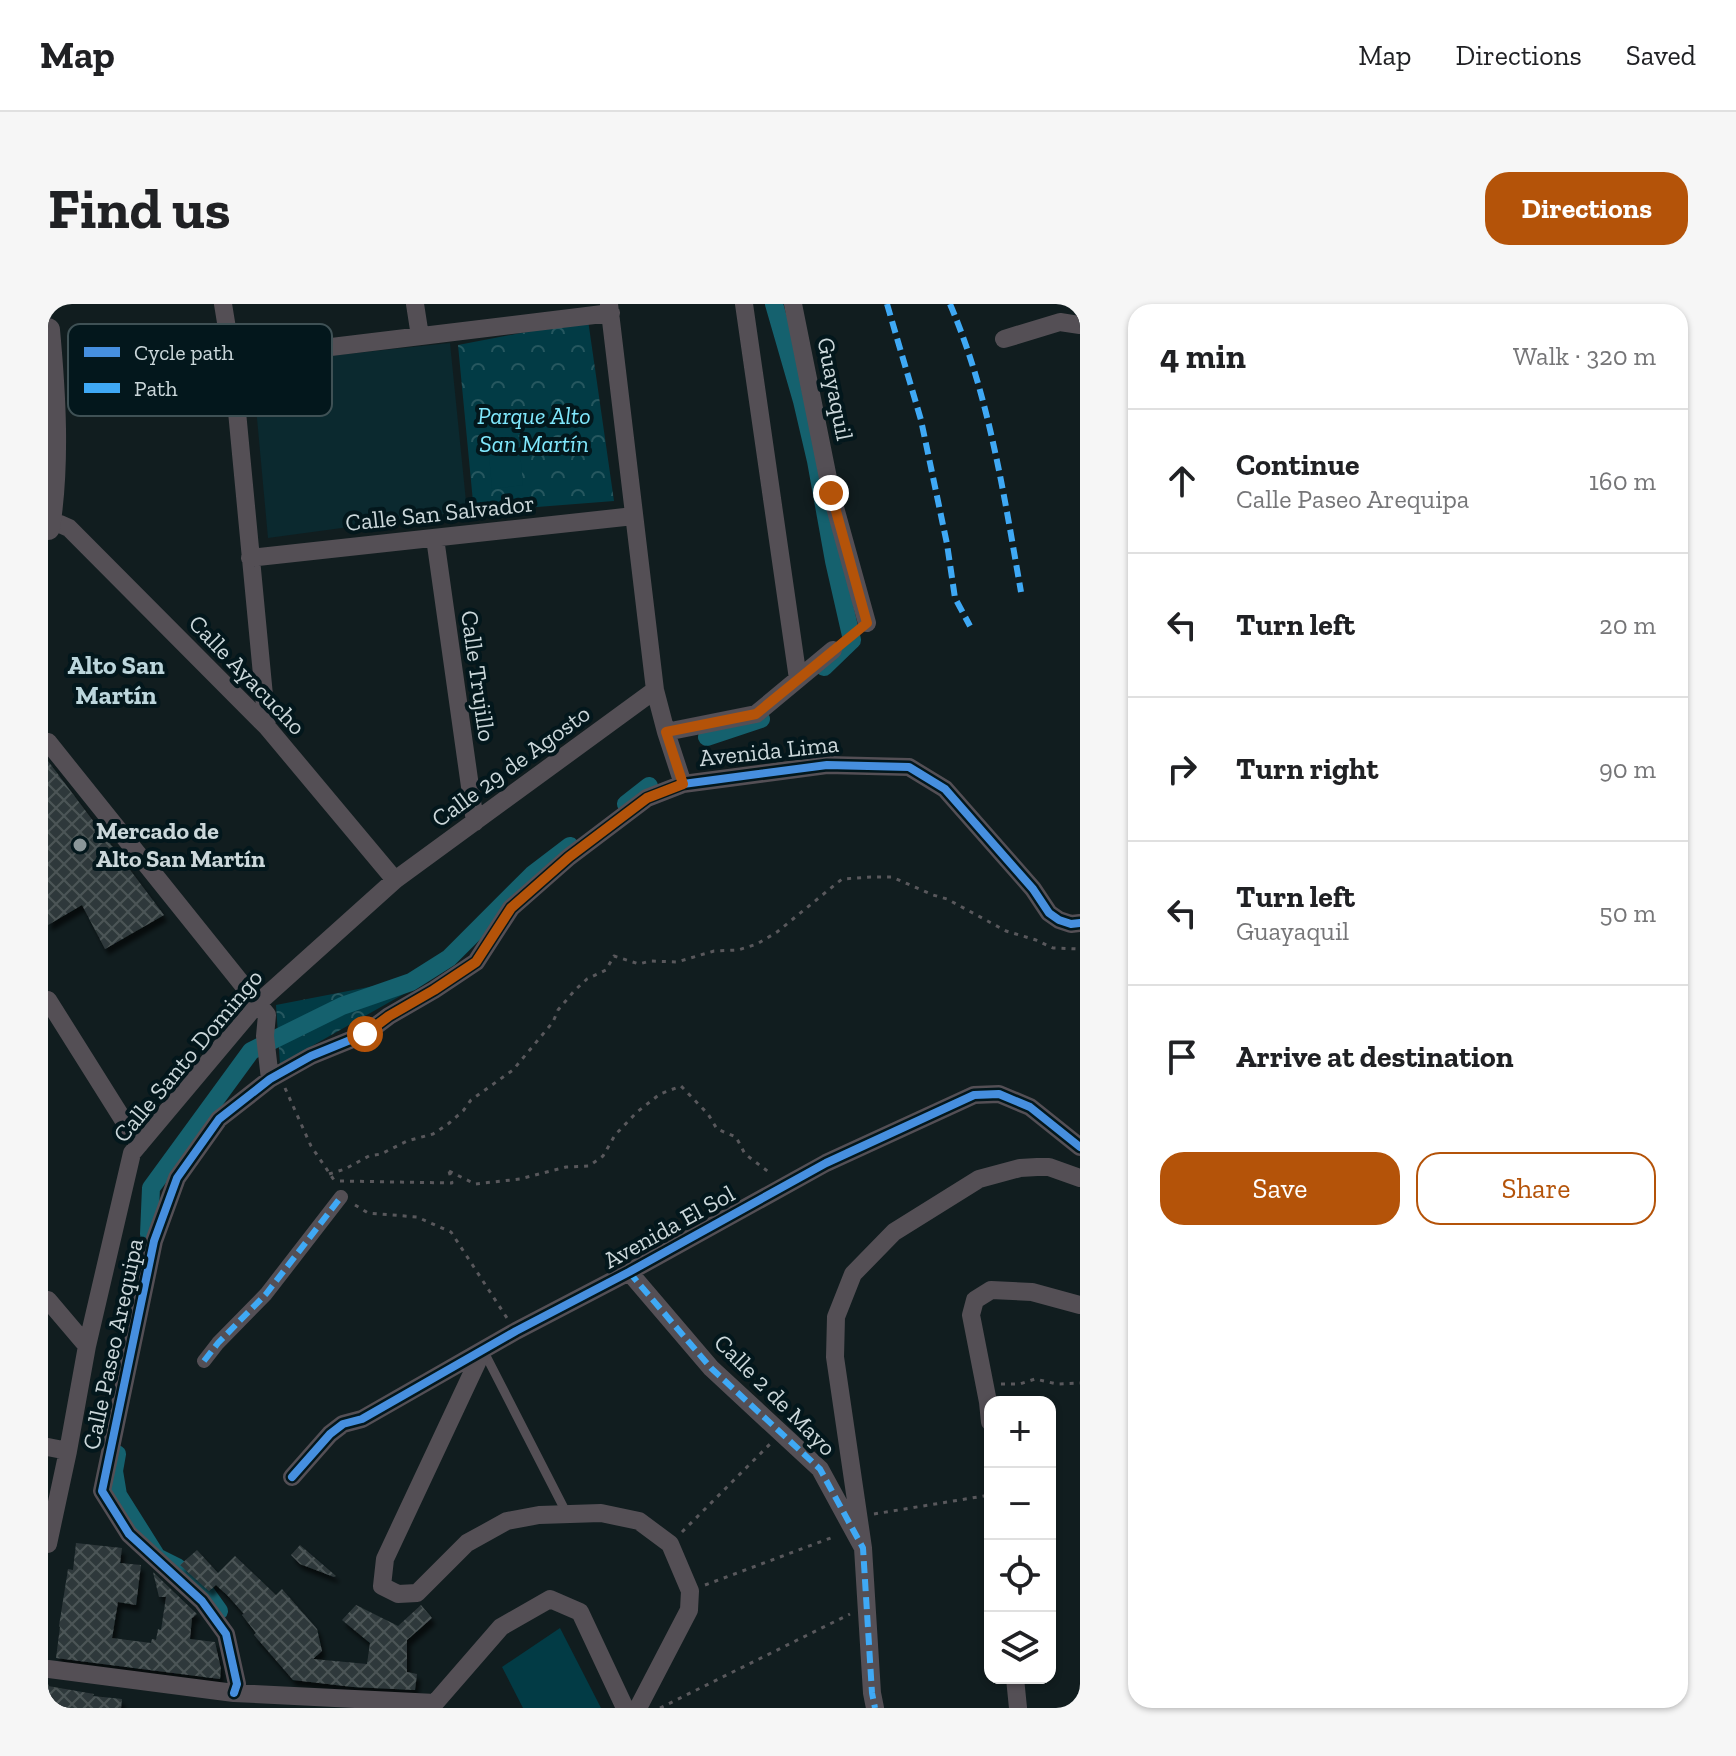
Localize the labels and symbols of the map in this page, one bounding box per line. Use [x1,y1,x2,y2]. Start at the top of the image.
legend [68,324,332,416]
street label: Guayaquil [811,335,860,443]
text: Cycle path [134,339,234,366]
text: Path [134,375,178,402]
park label: Parque Alto San Martín [477,401,591,458]
route end [813,475,849,511]
street label: Calle San Salvador [344,488,536,537]
street label: Calle Ayacucho [183,609,312,741]
street label: Calle Trujillo [455,609,502,743]
district label: Alto San Martín [67,649,165,711]
street label: Calle 29 de Agosto [426,698,596,833]
street label: Avenida Lima [698,729,841,772]
place label: Mercado de Alto San Martín [96,816,265,873]
marker: Mercado de Alto San Martín [71,836,89,854]
street label: Calle Santo Domingo [107,963,269,1148]
route start [347,1016,383,1052]
street label: Avenida El Sol [598,1179,739,1275]
street label: Calle Paseo Arequipa [76,1235,149,1452]
street label: Calle 2 de Mayo [708,1328,842,1462]

